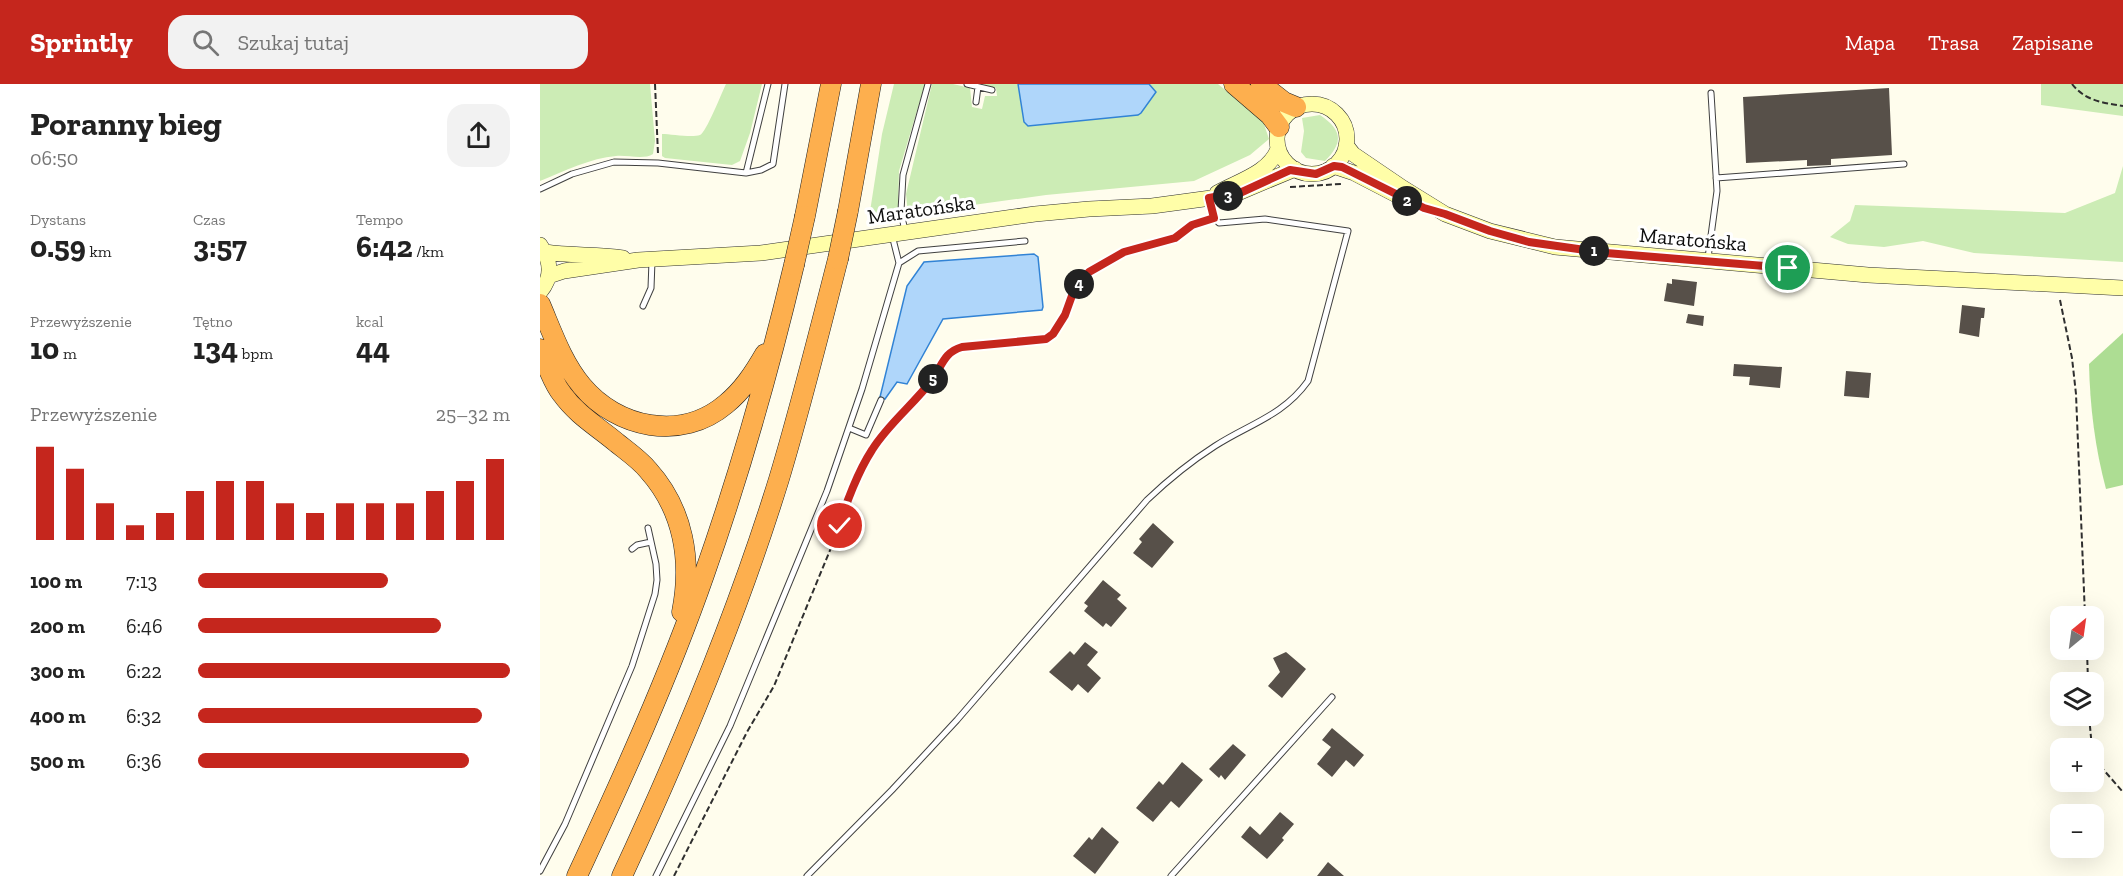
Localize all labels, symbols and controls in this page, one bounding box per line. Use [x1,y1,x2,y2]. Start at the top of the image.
search box [168,15,588,69]
text: Sprintly [30,26,132,59]
icon: search [189,26,222,59]
text: Szukaj tutaj [237,29,349,56]
text: Mapa [1845,30,1895,55]
text: Trasa [1928,30,1979,55]
text: Zapisane [2012,30,2093,55]
text: Poranny bieg [30,104,222,143]
button: share [447,104,510,167]
text: 06:50 [30,146,78,170]
pin: 3 [1213,181,1243,211]
text: 3 [1224,186,1232,205]
pin: 2 [1392,186,1422,216]
street label: Maratońska [866,189,976,229]
text: 2 [1403,191,1411,210]
text: Dystans [30,210,86,229]
text: Czas [193,210,226,229]
text: Tempo [356,210,403,229]
street label: Maratońska [1638,222,1748,256]
text: 0.59 [30,229,86,265]
text: 3:57 [193,229,247,265]
text: 6:42 [356,229,413,265]
pin: 1 [1579,236,1609,266]
text: 1 [1591,241,1597,260]
text: km [86,242,112,261]
text: /km [413,242,444,261]
pin [1762,242,1813,293]
icon: arrive [1771,251,1804,284]
pin: 4 [1064,269,1094,299]
text: 4 [1074,274,1084,293]
text: Przewyższenie [30,312,132,331]
text: Tętno [193,312,233,331]
text: kcal [356,312,383,331]
text: 10 [30,331,59,367]
text: 134 [193,331,238,367]
text: 44 [356,331,390,367]
text: m [59,344,77,363]
text: bpm [238,344,273,363]
pin: 5 [918,364,948,394]
text: 5 [929,369,937,388]
text: Przewyższenie [30,402,157,426]
text: 25–32 m [436,402,510,426]
pin [814,500,865,551]
icon: check [823,509,856,542]
text: 100 m [30,569,82,593]
text: 7:13 [126,569,157,593]
north arrow [2050,606,2104,660]
map controls [2050,606,2104,858]
text: 200 m [30,614,85,638]
text: 6:46 [126,614,163,638]
text: 300 m [30,659,85,683]
text: 6:22 [126,659,162,683]
button: layers [2050,672,2104,726]
text: 400 m [30,704,86,728]
text: 6:32 [126,704,161,728]
button: + [2050,738,2104,792]
text: 500 m [30,749,85,773]
text: 6:36 [126,749,162,773]
button: − [2050,804,2104,858]

